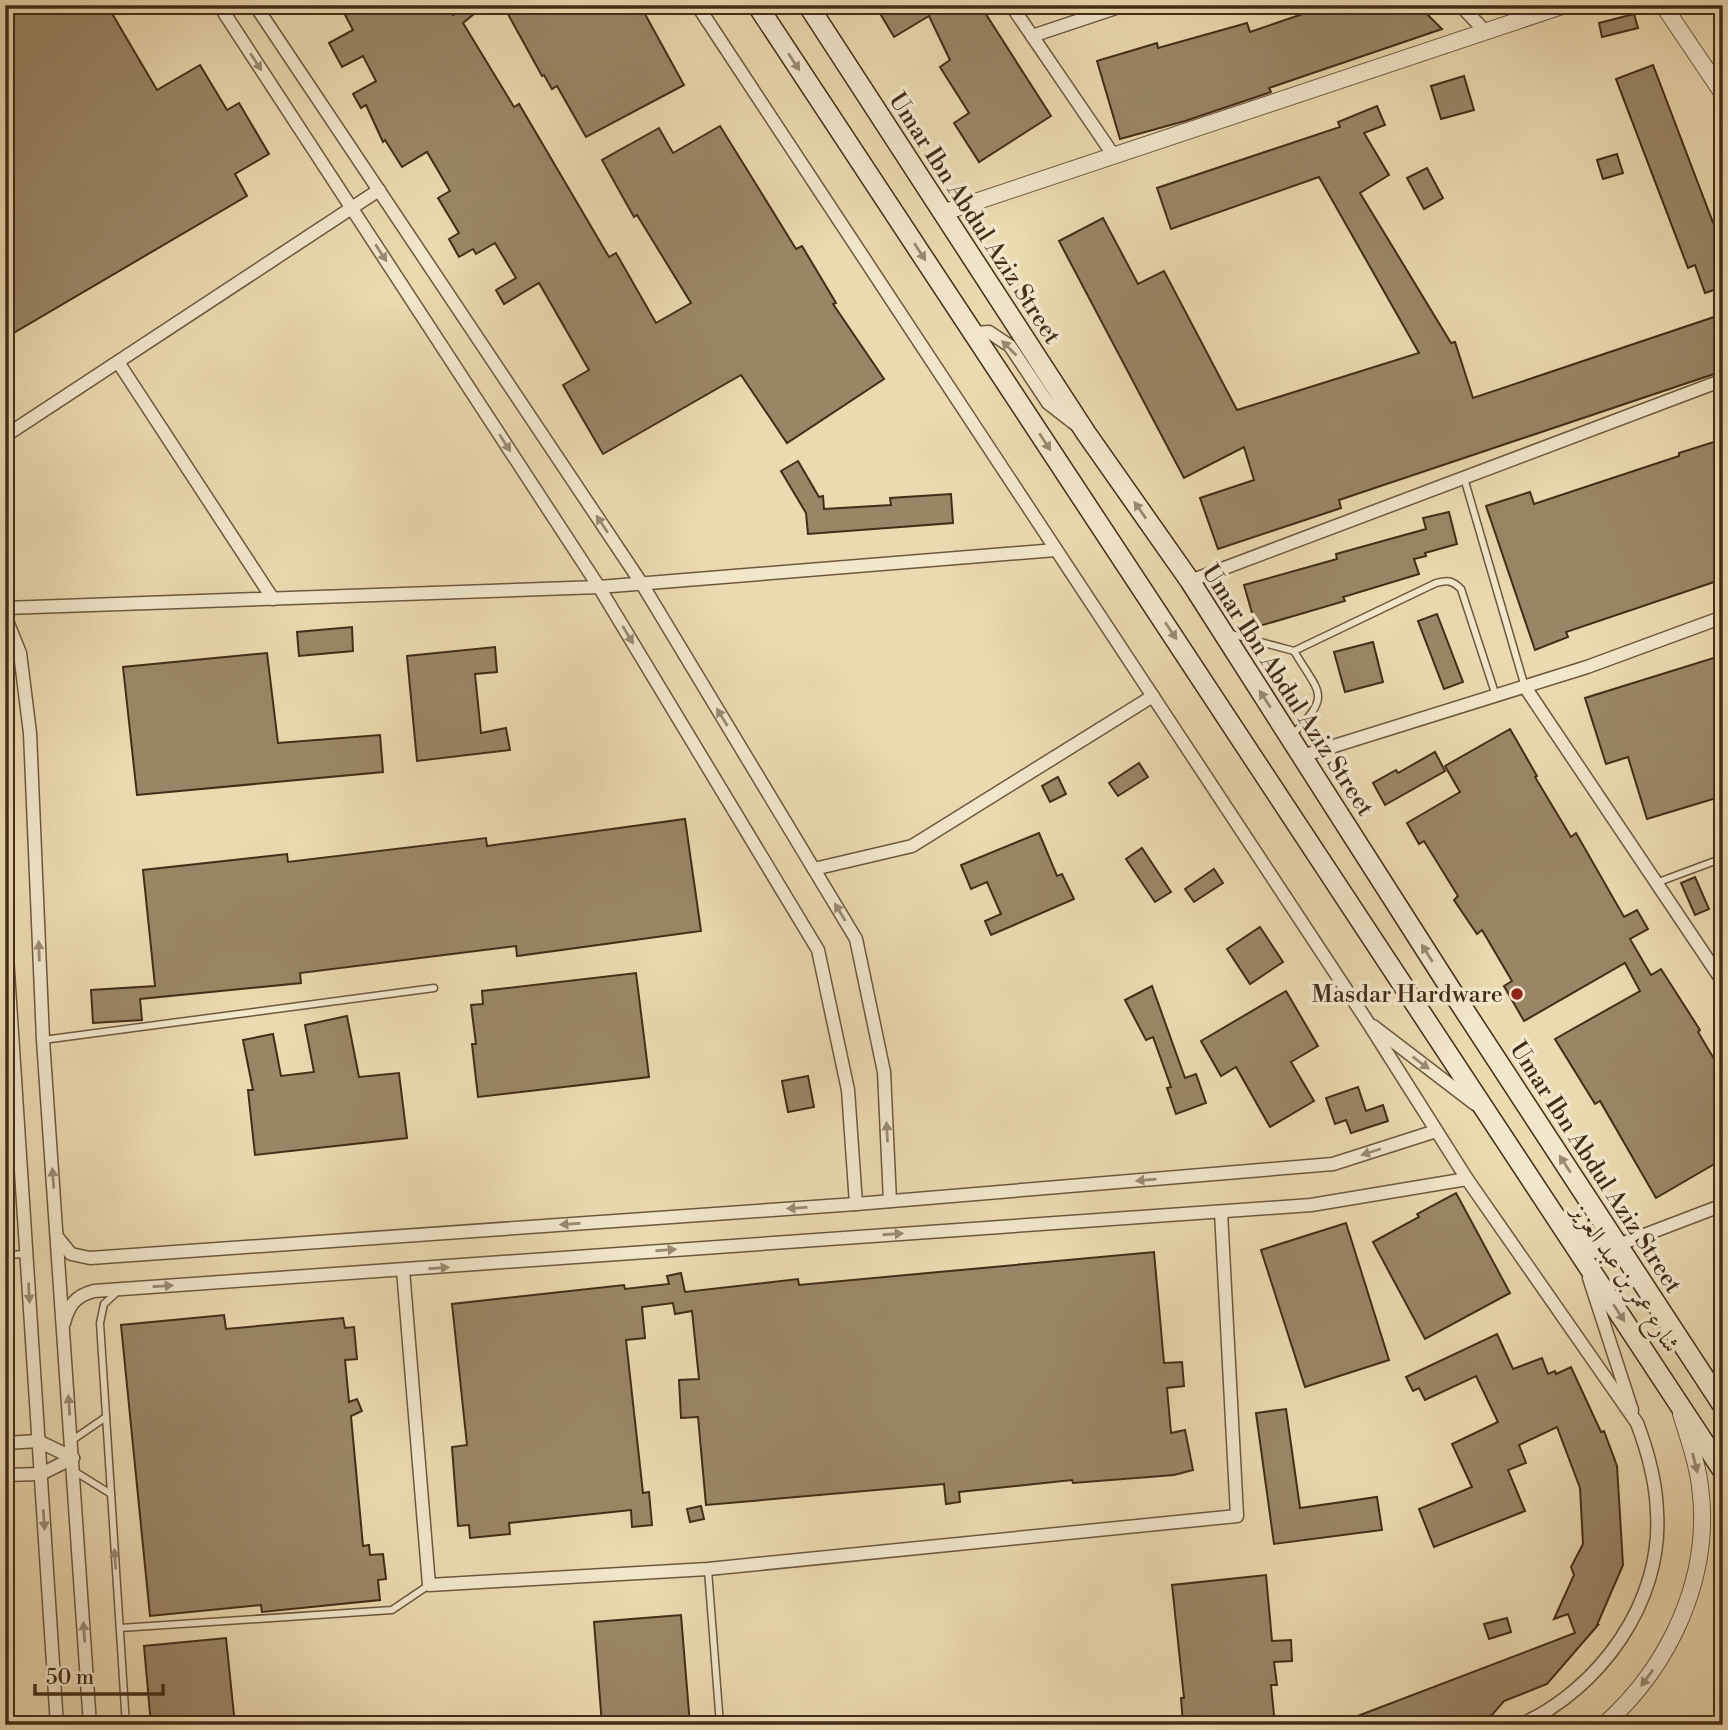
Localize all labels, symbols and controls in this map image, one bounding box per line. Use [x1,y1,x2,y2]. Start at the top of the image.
one-way arrow [788,52,801,72]
one-way arrow [250,53,263,72]
street label: Umar Ibn Abdul Aziz Street [881,87,1067,351]
one-way arrow [374,243,387,263]
one-way arrow [913,243,927,261]
one-way arrow [1000,339,1017,356]
one-way arrow [1039,432,1052,452]
one-way arrow [499,434,512,453]
one-way arrow [1134,500,1147,519]
one-way arrow [596,515,609,534]
street label: Umar Ibn Abdul Aziz Street [1194,559,1380,823]
one-way arrow [1164,622,1177,641]
one-way arrow [622,625,634,644]
one-way arrow [1259,689,1272,709]
one-way arrow [716,708,729,727]
one-way arrow [833,903,846,922]
one-way arrow [34,940,45,962]
one-way arrow [1420,944,1434,962]
place label: Masdar Hardware [1311,980,1503,1010]
marker: Masdar Hardware [1509,986,1525,1002]
street label: Umar Ibn Abdul Aziz Street [1502,1036,1688,1300]
one-way arrow [1412,1055,1430,1070]
one-way arrow [881,1121,892,1143]
one-way arrow [1360,1147,1381,1158]
one-way arrow [1558,1154,1571,1174]
one-way arrow [47,1167,58,1189]
one-way arrow [1135,1175,1157,1186]
street label: شارع عمر بن عبد العزيز [1559,1196,1686,1361]
one-way arrow [786,1203,808,1214]
one-way arrow [559,1219,581,1230]
one-way arrow [882,1228,904,1239]
one-way arrow [655,1244,677,1255]
one-way arrow [428,1262,450,1273]
one-way arrow [152,1280,174,1291]
one-way arrow [24,1282,35,1304]
one-way arrow [1613,1303,1626,1322]
one-way arrow [63,1394,74,1416]
one-way arrow [1690,1452,1701,1474]
one-way arrow [39,1509,50,1531]
one-way arrow [110,1548,121,1570]
one-way arrow [78,1621,89,1643]
scale bar [35,1653,163,1697]
text: 50 m [46,1665,94,1691]
one-way arrow [1640,1669,1654,1687]

